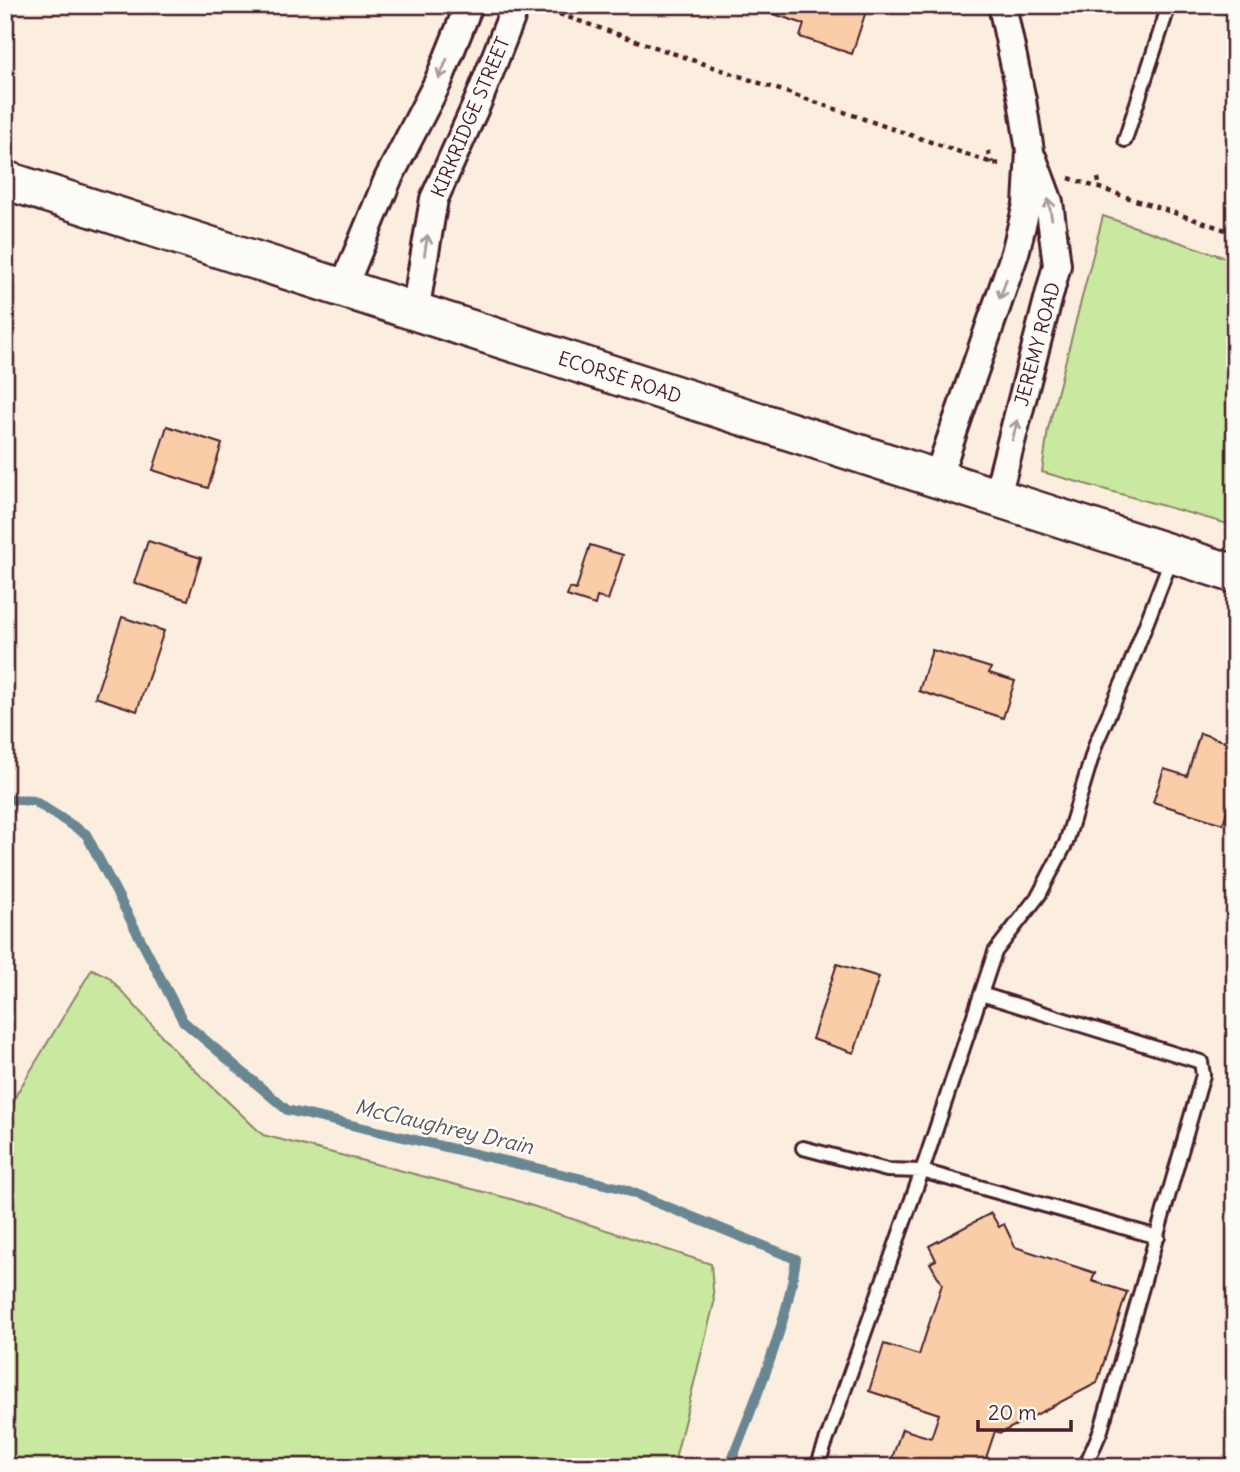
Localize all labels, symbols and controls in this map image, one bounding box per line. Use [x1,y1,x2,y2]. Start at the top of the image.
street label: KIRKRIDGE STREET [425,33,515,201]
one-way arrow [436,57,449,79]
one-way arrow [1043,198,1056,221]
one-way arrow [420,234,433,257]
one-way arrow [996,277,1008,299]
street label: JEREMY ROAD [1009,279,1065,409]
street label: ECORSE ROAD [555,346,685,408]
one-way arrow [1009,419,1022,441]
water label: McClaughrey Drain [352,1093,537,1160]
scale bar [978,1388,1070,1432]
text: 20 m [988,1399,1037,1426]

